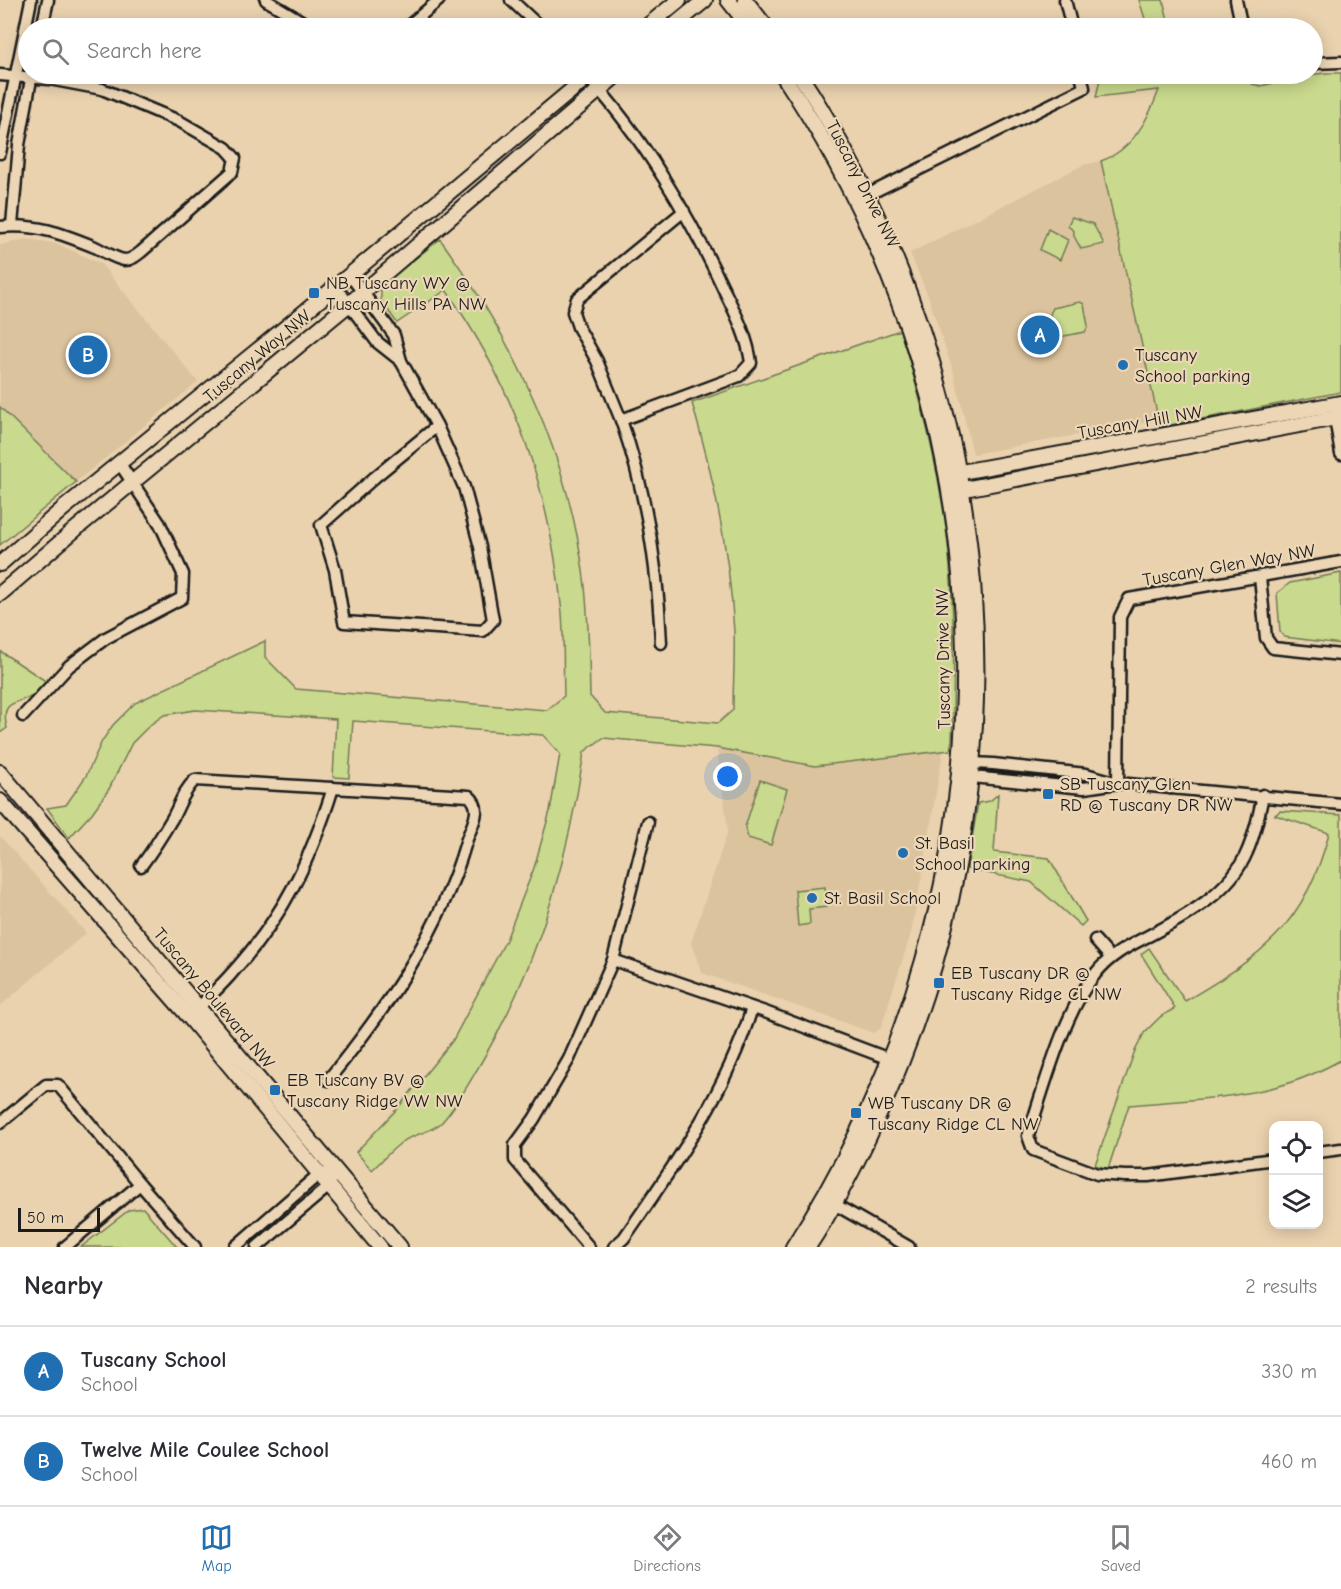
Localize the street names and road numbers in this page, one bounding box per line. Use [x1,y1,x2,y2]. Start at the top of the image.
street label: Tuscany Drive NW [821,117,904,252]
street label: Tuscany Way NW [200,305,315,407]
street label: Tuscany Hill NW [1076,401,1205,444]
street label: Tuscany Glen Way NW [1141,540,1317,591]
street label: Tuscany Drive NW [932,588,955,729]
street label: Tuscany Boulevard NW [149,924,279,1073]

